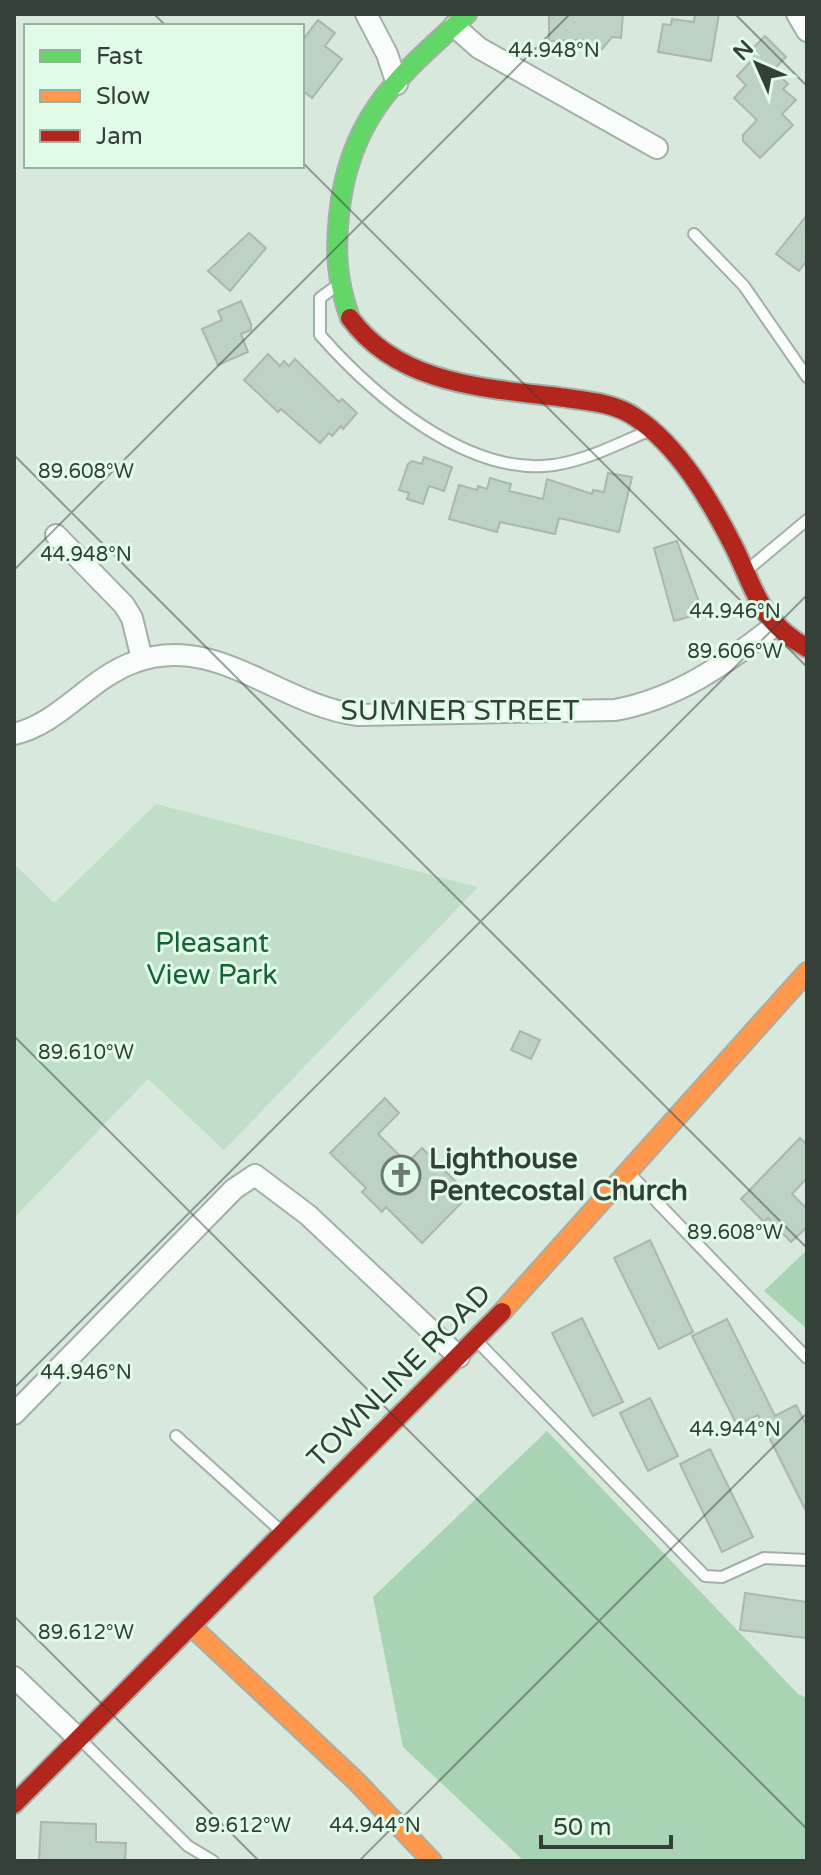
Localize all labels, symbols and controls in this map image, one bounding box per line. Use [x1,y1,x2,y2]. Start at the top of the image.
legend [24,24,304,168]
north arrow [717,24,797,104]
text: N [728,35,759,66]
text: 44.948°N [508,39,600,63]
text: Fast [96,42,143,71]
text: Slow [96,82,150,111]
text: Jam [96,122,143,151]
text: 89.608°W [38,460,134,484]
text: 44.948°N [40,543,132,567]
text: 44.946°N [689,600,781,624]
text: 89.606°W [687,640,783,664]
street label: SUMNER STREET [340,694,580,728]
park label: Pleasant View Park [146,926,278,992]
text: 89.610°W [38,1041,134,1065]
place label: Lighthouse Pentecostal Church [429,1142,688,1208]
church icon: Lighthouse Pentecostal Church [380,1154,422,1196]
text: 89.608°W [687,1221,783,1245]
street label: TOWNLINE ROAD [300,1277,498,1475]
text: 44.946°N [40,1361,132,1385]
text: 44.944°N [689,1418,781,1442]
text: 89.612°W [38,1621,134,1645]
scale bar [541,1799,671,1849]
text: 50 m [553,1813,611,1842]
text: 89.612°W [195,1814,291,1838]
text: 44.944°N [329,1814,421,1838]

